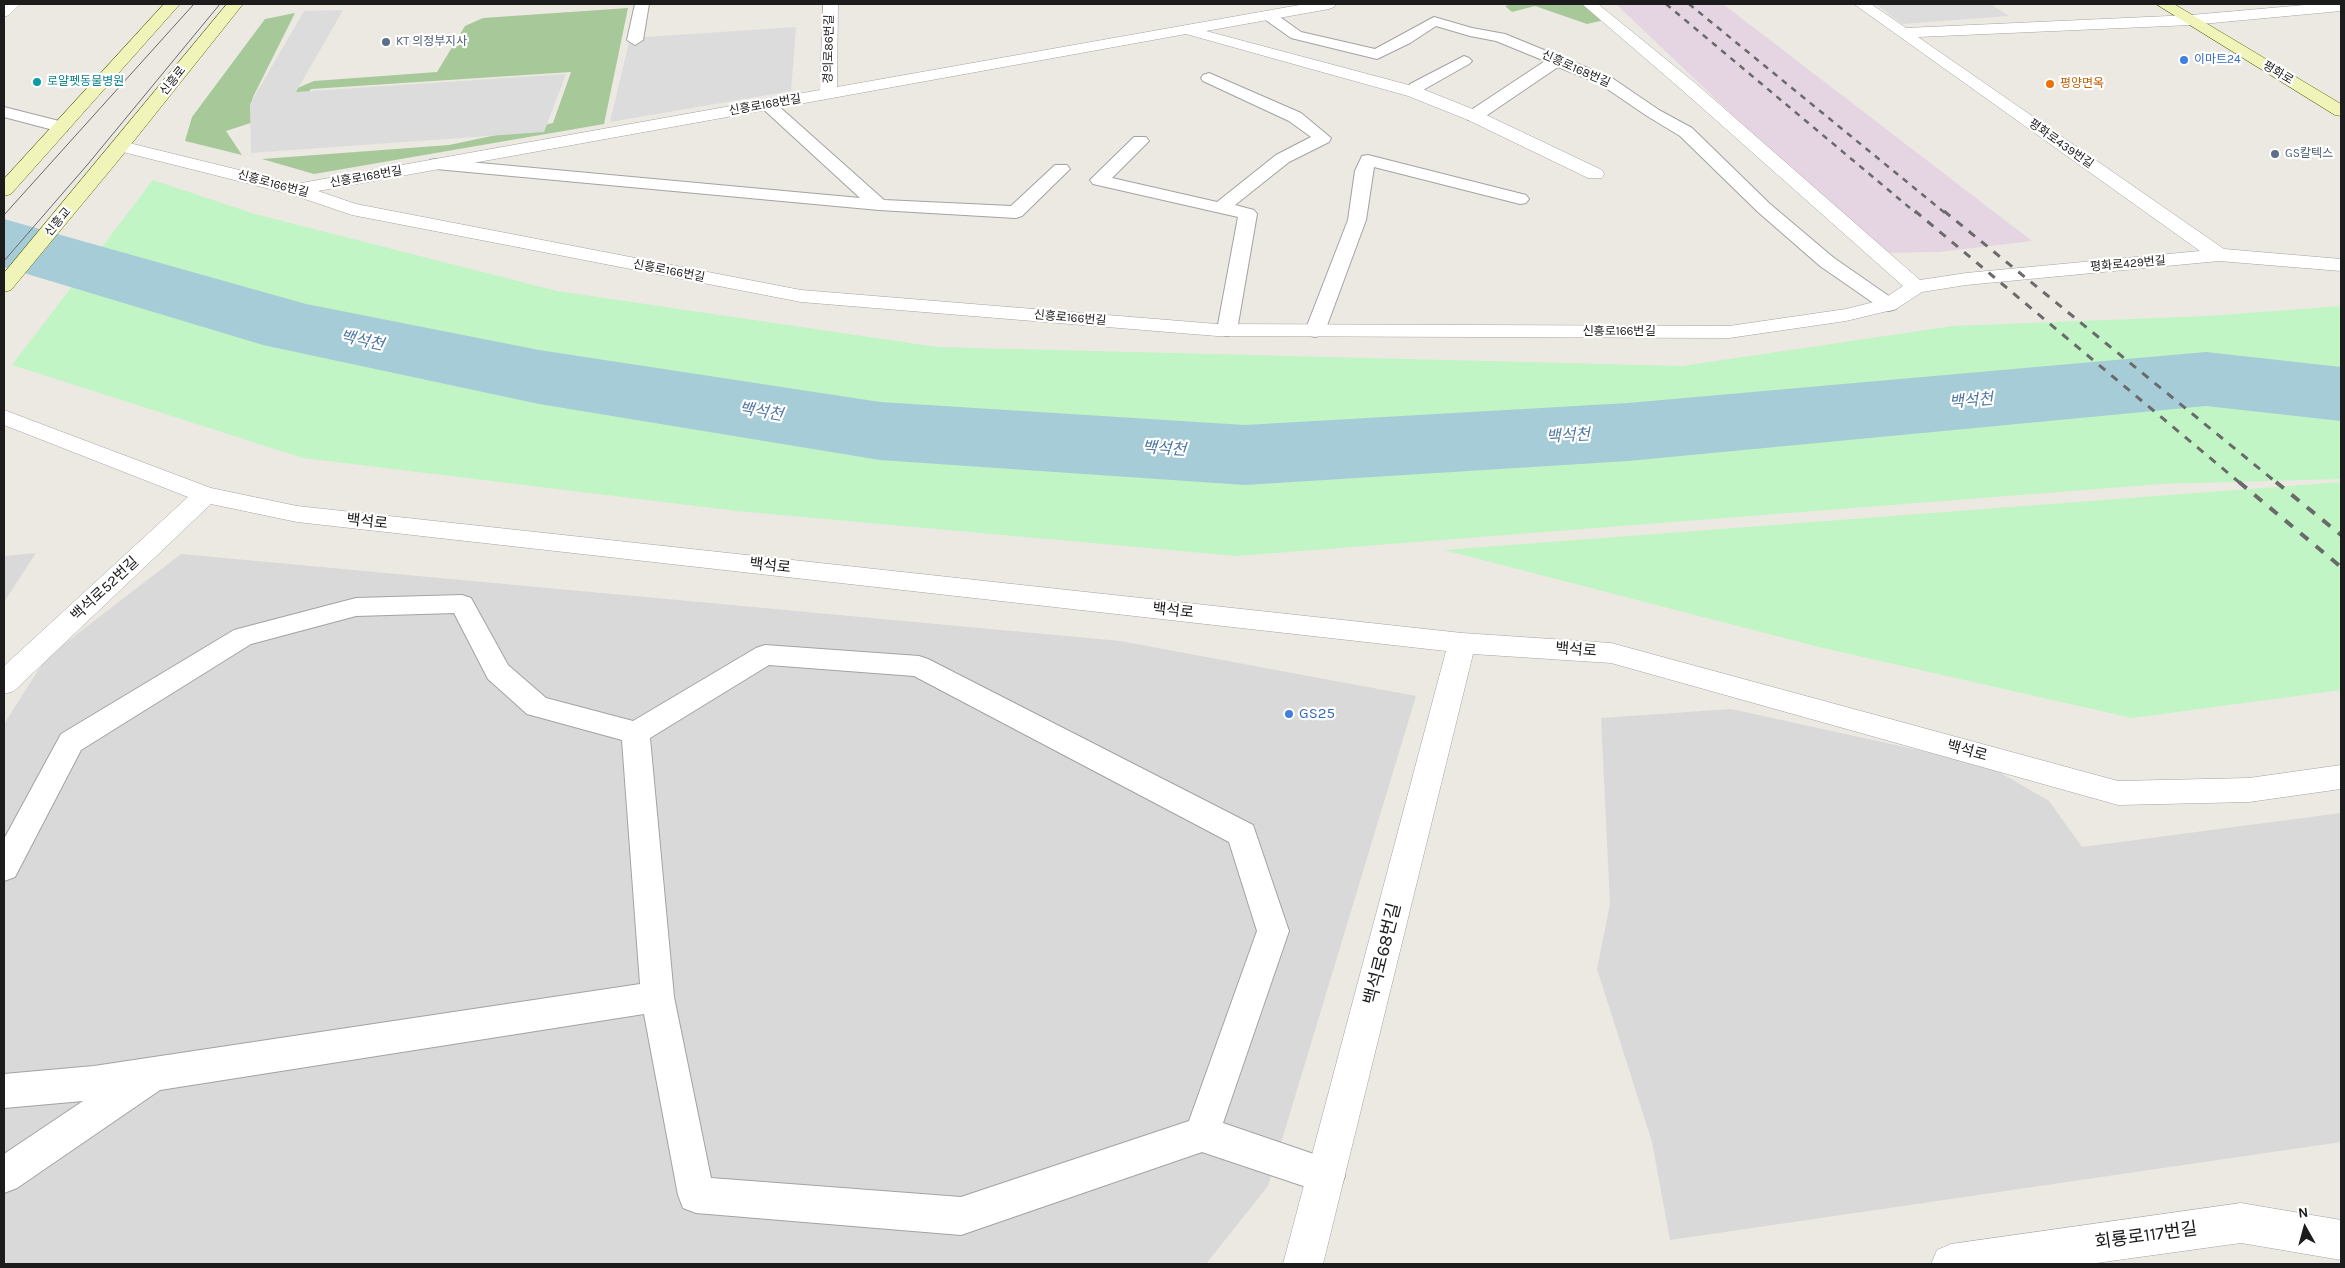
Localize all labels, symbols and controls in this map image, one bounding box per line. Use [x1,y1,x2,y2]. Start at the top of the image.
street label: 경의로86번길 [821,14,837,84]
place label: KT 의정부지사 [396,35,467,49]
marker: KT 의정부지사 [380,36,392,48]
street label: 신흥로168번길 [1540,47,1612,91]
place label: 이마트24 [2194,53,2241,67]
marker: 이마트24 [2178,54,2190,66]
street label: 평화로 [2260,58,2296,88]
street label: 신흥로 [157,64,189,98]
place label: 로얄펫동물병원 [47,75,124,89]
marker: 로얄펫동물병원 [31,76,43,88]
place label: 평양면옥 [2060,77,2104,91]
marker: 평양면옥 [2044,78,2056,90]
street label: 신흥로168번길 [728,92,802,118]
street label: 평화로439번길 [2026,116,2096,172]
place label: GS칼텍스 [2285,147,2333,161]
marker: GS칼텍스 [2269,148,2281,160]
street label: 신흥로168번길 [329,164,403,190]
street label: 신흥로166번길 [236,168,310,200]
street label: 신흥교 [42,205,74,239]
street label: 평화로429번길 [2090,254,2166,274]
street label: 신흥로166번길 [632,257,706,285]
street label: 신흥로166번길 [1033,308,1107,328]
street label: 신흥로166번길 [1583,325,1655,339]
water label: 백석천 [338,327,386,355]
water label: 백석천 [1948,390,1994,412]
water label: 백석천 [738,399,784,425]
water label: 백석천 [1545,425,1591,447]
water label: 백석천 [1141,438,1187,460]
street label: 백석로 [345,511,389,533]
street label: 백석로52번길 [67,553,143,625]
street label: 백석로 [748,555,792,577]
street label: 백석로 [1151,600,1195,622]
street label: 백석로 [1555,640,1597,660]
place label: GS25 [1299,705,1335,723]
marker: GS25 [1283,708,1295,720]
street label: 백석로 [1945,737,1989,765]
street label: 백석로68번길 [1360,901,1406,1007]
north arrow [2280,1203,2330,1253]
text: N [2297,1204,2309,1222]
street label: 회룡로117번길 [2093,1218,2199,1254]

